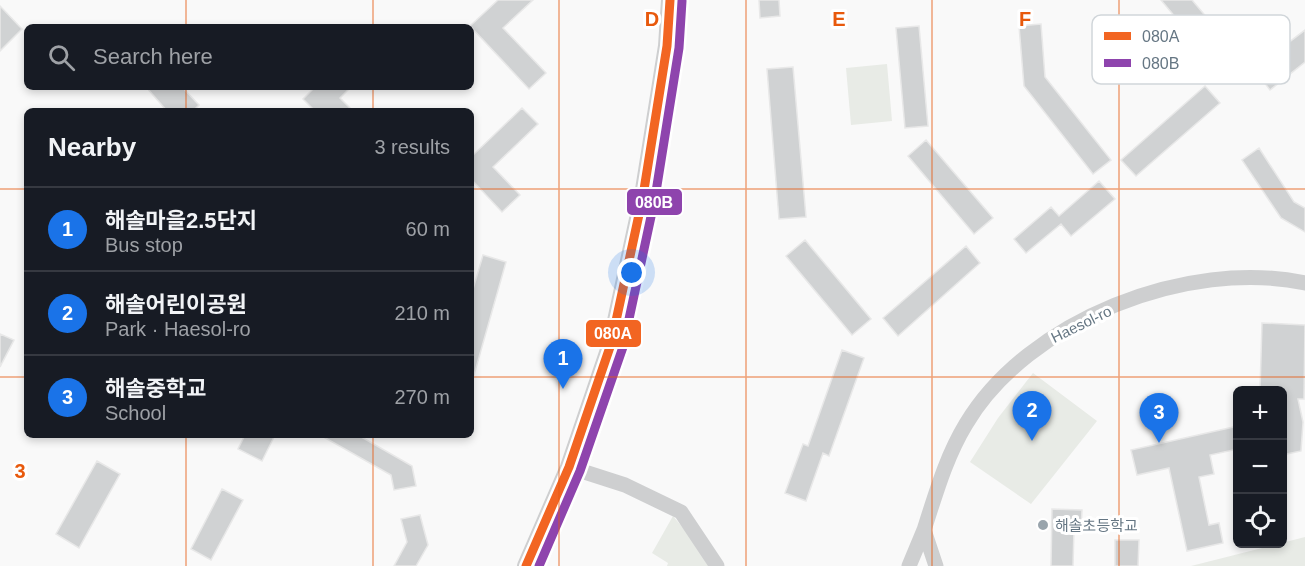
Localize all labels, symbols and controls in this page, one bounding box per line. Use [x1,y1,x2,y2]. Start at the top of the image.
text: D [645,8,659,30]
text: E [832,8,846,30]
text: F [1019,8,1031,30]
legend [1092,15,1290,84]
search box [24,24,474,90]
text: 080A [1142,28,1180,45]
icon: search [45,41,78,74]
text: Search here [93,44,213,69]
text: 080B [1142,55,1179,72]
text: Nearby [48,132,136,162]
text: 3 results [374,136,450,158]
line badge: 080B [626,188,683,216]
text: 080B [635,194,673,211]
text: 해솔마을2.5단지 [105,208,257,233]
text: 1 [62,218,73,240]
text: 60 m [406,218,450,240]
text: Bus stop [105,234,183,256]
your location [617,258,646,287]
text: 해솔어린이공원 [105,292,247,317]
text: 2 [62,302,73,324]
text: 210 m [394,302,450,324]
street label: Haesol-ro [1048,302,1114,346]
text: Park · Haesol-ro [105,318,251,340]
line badge: 080A [585,319,642,348]
text: 080A [594,325,633,342]
pin: 1 [544,340,582,389]
text: 해솔중학교 [105,376,206,401]
text: 3 [62,386,73,408]
text: 270 m [394,386,450,408]
map controls [1233,386,1287,548]
button: + [1233,386,1287,440]
pin: 2 [1012,392,1052,441]
pin: 3 [1140,394,1178,443]
text: School [105,402,166,424]
button: − [1233,440,1287,494]
text: 3 [14,460,26,482]
button: locate [1233,494,1287,548]
place label: 해솔초등학교 [1055,517,1138,534]
marker: 해솔초등학교 [1036,518,1050,532]

